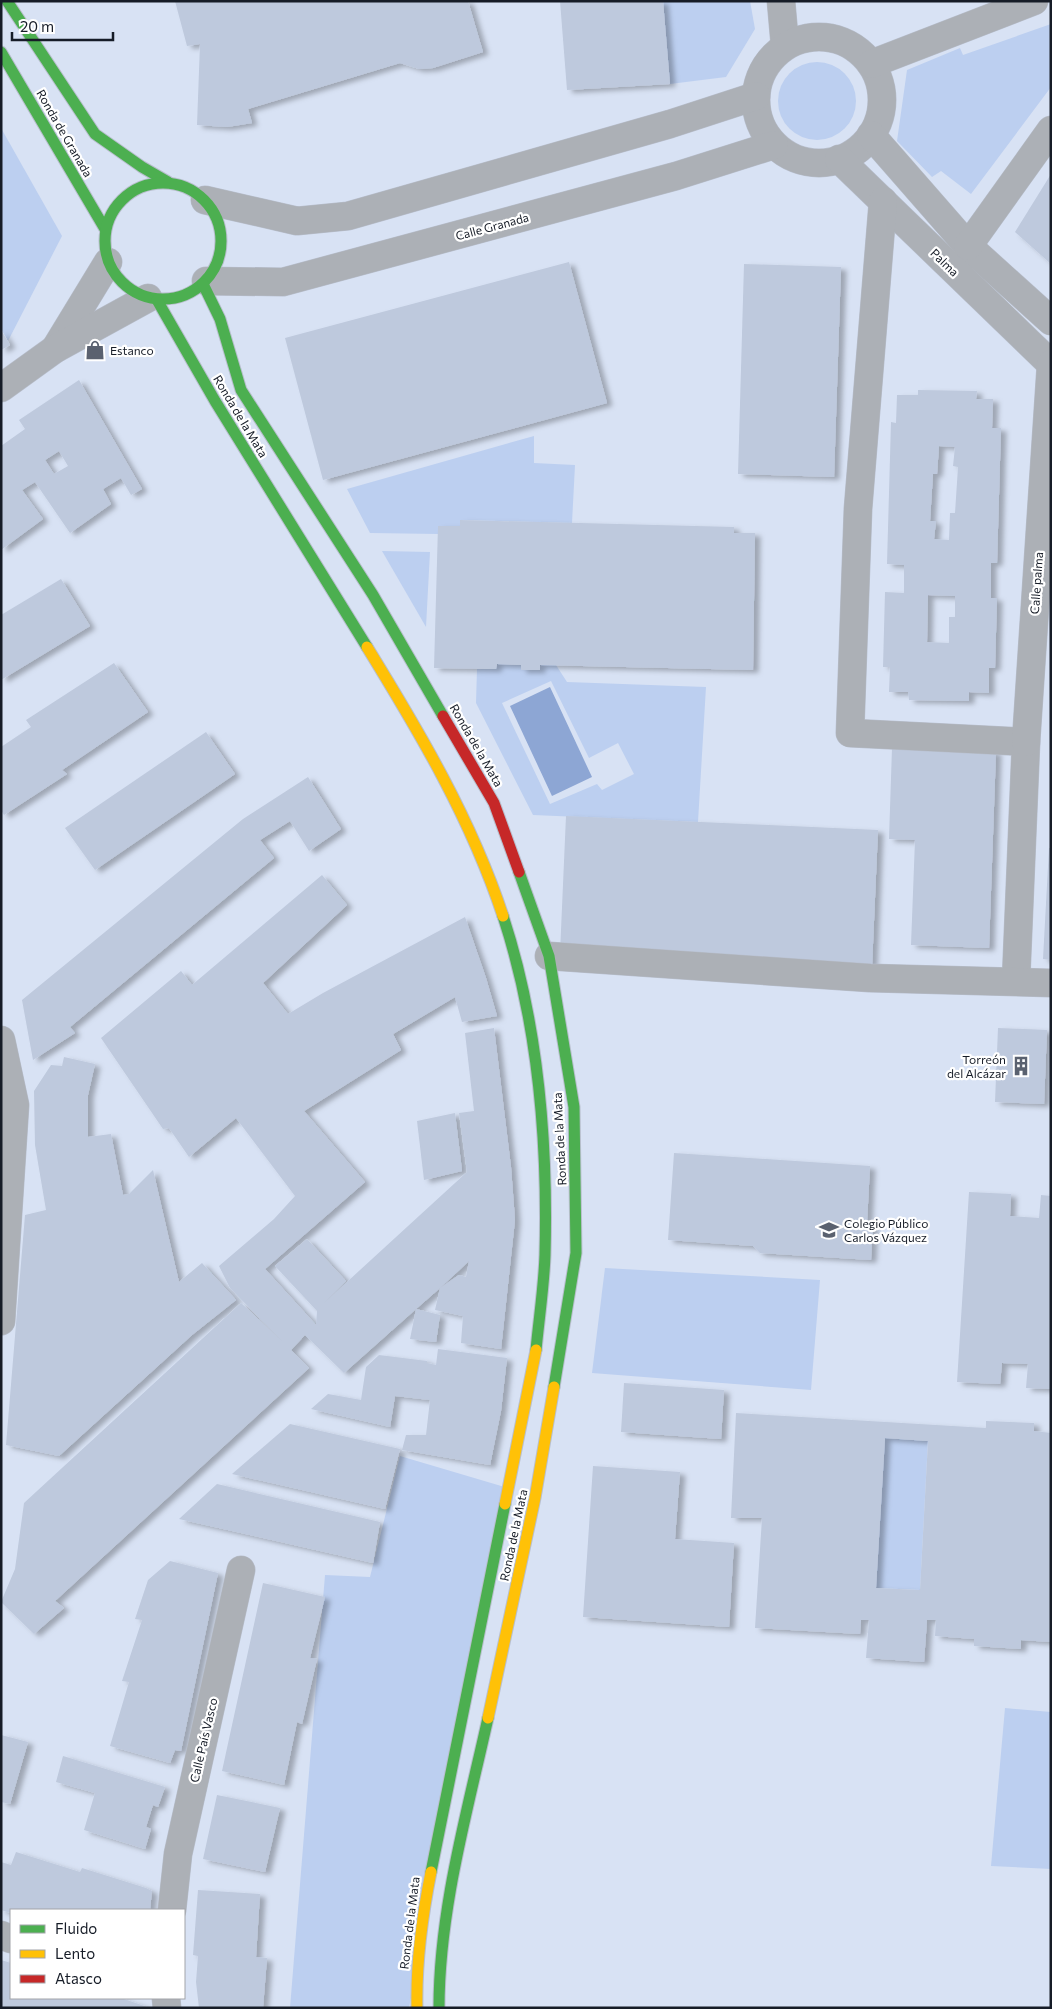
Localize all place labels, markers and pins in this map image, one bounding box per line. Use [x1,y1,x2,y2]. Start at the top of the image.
shop icon: Estanco [84,339,106,361]
place label: Estanco [110,343,154,357]
place label: Torreón del Alcázar [947,1052,1006,1080]
building icon: Torreón del Alcázar [1010,1055,1032,1077]
place label: Colegio Público Carlos Vázquez [844,1216,928,1244]
school or university icon: Colegio Público Carlos Vázquez [818,1219,840,1241]

